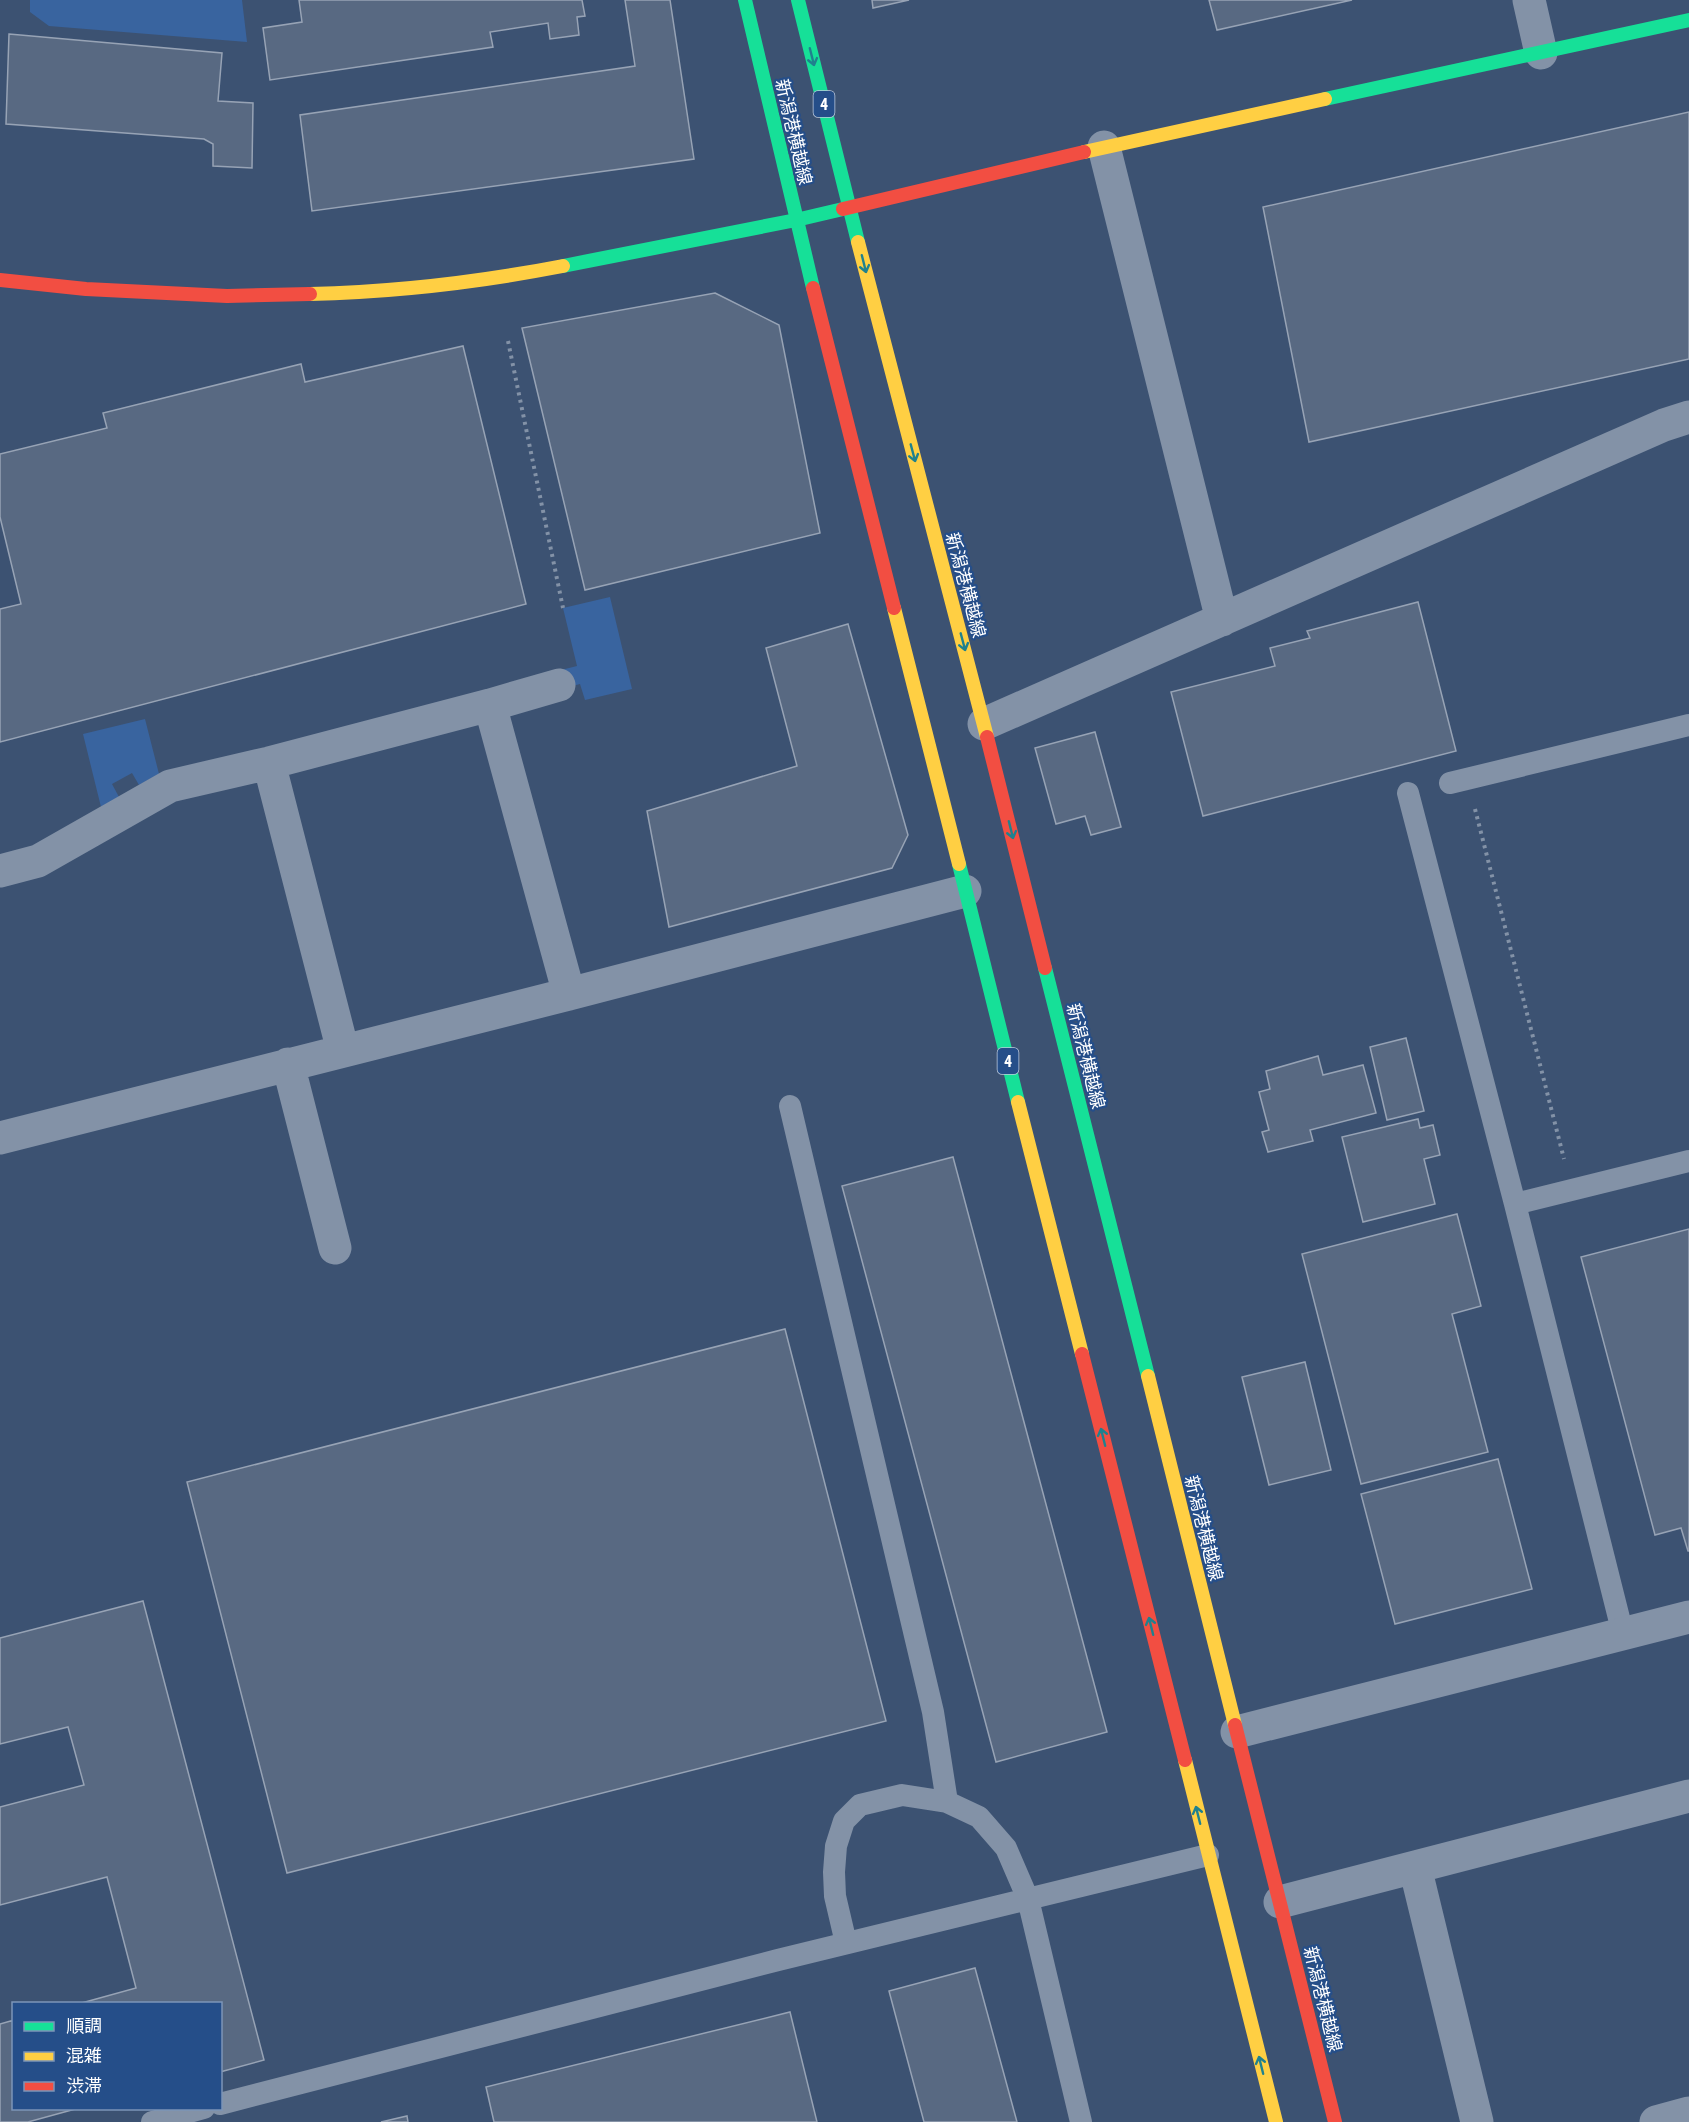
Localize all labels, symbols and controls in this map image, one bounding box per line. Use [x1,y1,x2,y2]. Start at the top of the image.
one-way arrow [807,47,819,66]
street label: 新潟港横越線 [772,77,816,187]
road number: 4 [814,91,834,117]
one-way arrow [859,254,870,273]
one-way arrow [908,443,920,462]
street label: 新潟港横越線 [942,530,990,640]
one-way arrow [957,632,969,651]
one-way arrow [1005,821,1017,840]
street label: 新潟港横越線 [1063,1001,1109,1111]
road number: 4 [998,1048,1018,1074]
one-way arrow [1096,1428,1108,1447]
street label: 新潟港横越線 [1181,1473,1227,1583]
one-way arrow [1144,1617,1156,1636]
one-way arrow [1192,1806,1204,1825]
street label: 新潟港横越線 [1300,1944,1346,2054]
legend [12,2002,222,2110]
text: 順調 [66,2015,102,2036]
text: 混雑 [66,2045,102,2066]
one-way arrow [1255,2056,1267,2075]
text: 渋滞 [66,2075,102,2096]

